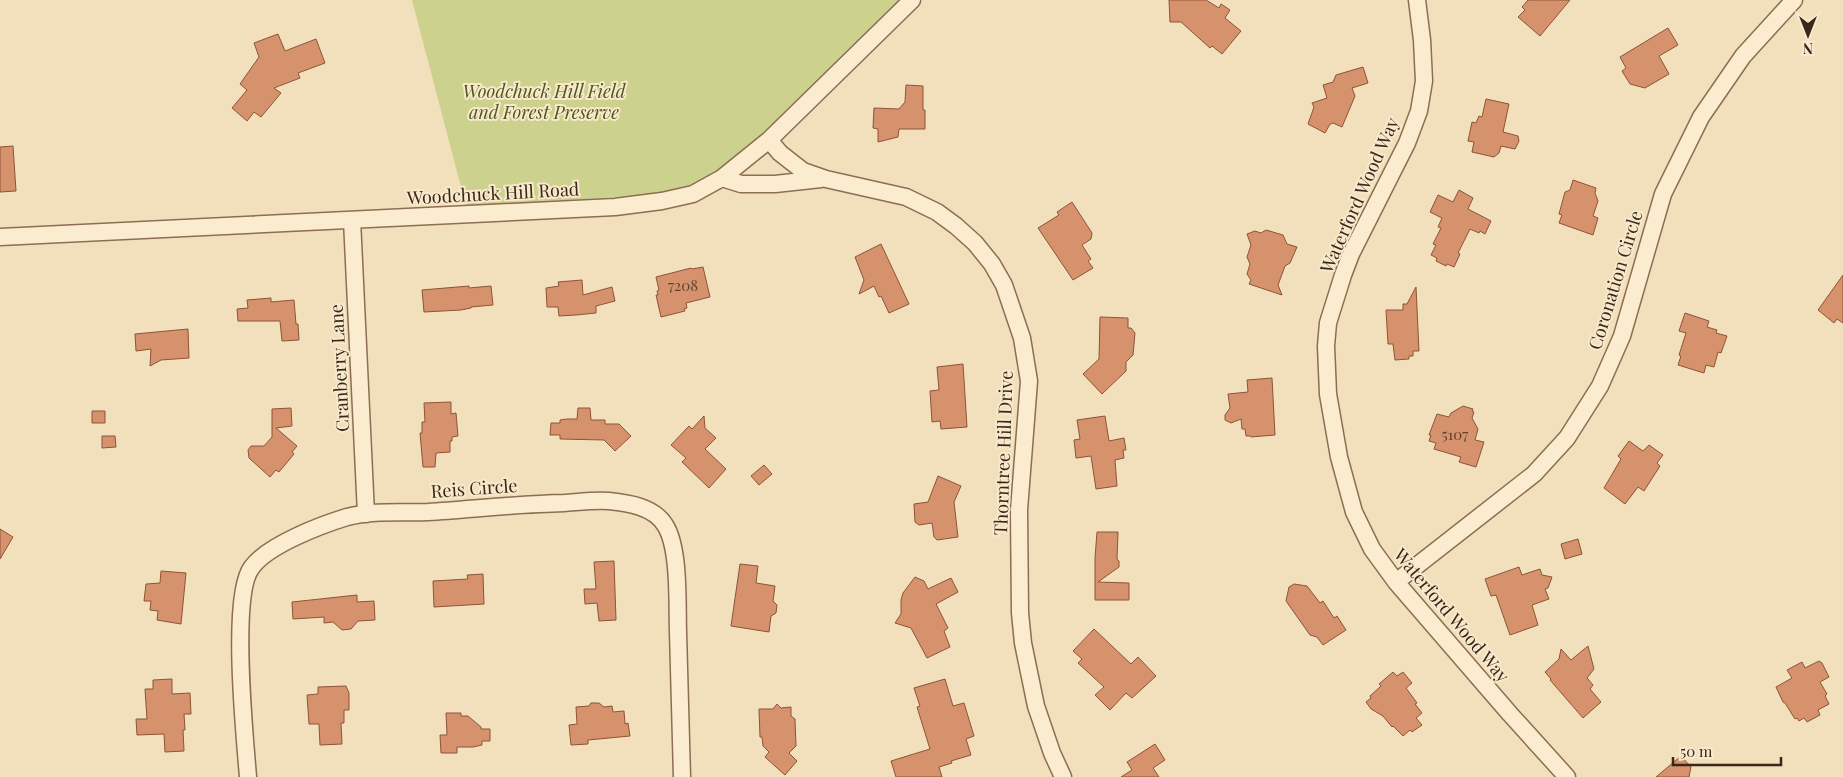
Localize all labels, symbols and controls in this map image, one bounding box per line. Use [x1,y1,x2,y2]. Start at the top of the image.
north arrow [1783,10,1833,60]
text: N [1803,39,1813,58]
park label: Woodchuck Hill Field and Forest Preserve [462,79,627,124]
street label: Waterford Wood Way [1314,113,1404,277]
street label: Woodchuck Hill Road [405,176,580,210]
street label: Coronation Circle [1582,207,1648,353]
house number: 7208 [668,275,698,295]
street label: Cranberry Lane [324,304,354,432]
street label: Thorntree Hill Drive [988,370,1018,536]
house number: 5107 [1442,424,1468,444]
street label: Reis Circle [430,473,518,503]
street label: Waterford Wood Way [1388,542,1515,687]
scale bar [1673,734,1780,766]
text: 50 m [1680,741,1713,761]

